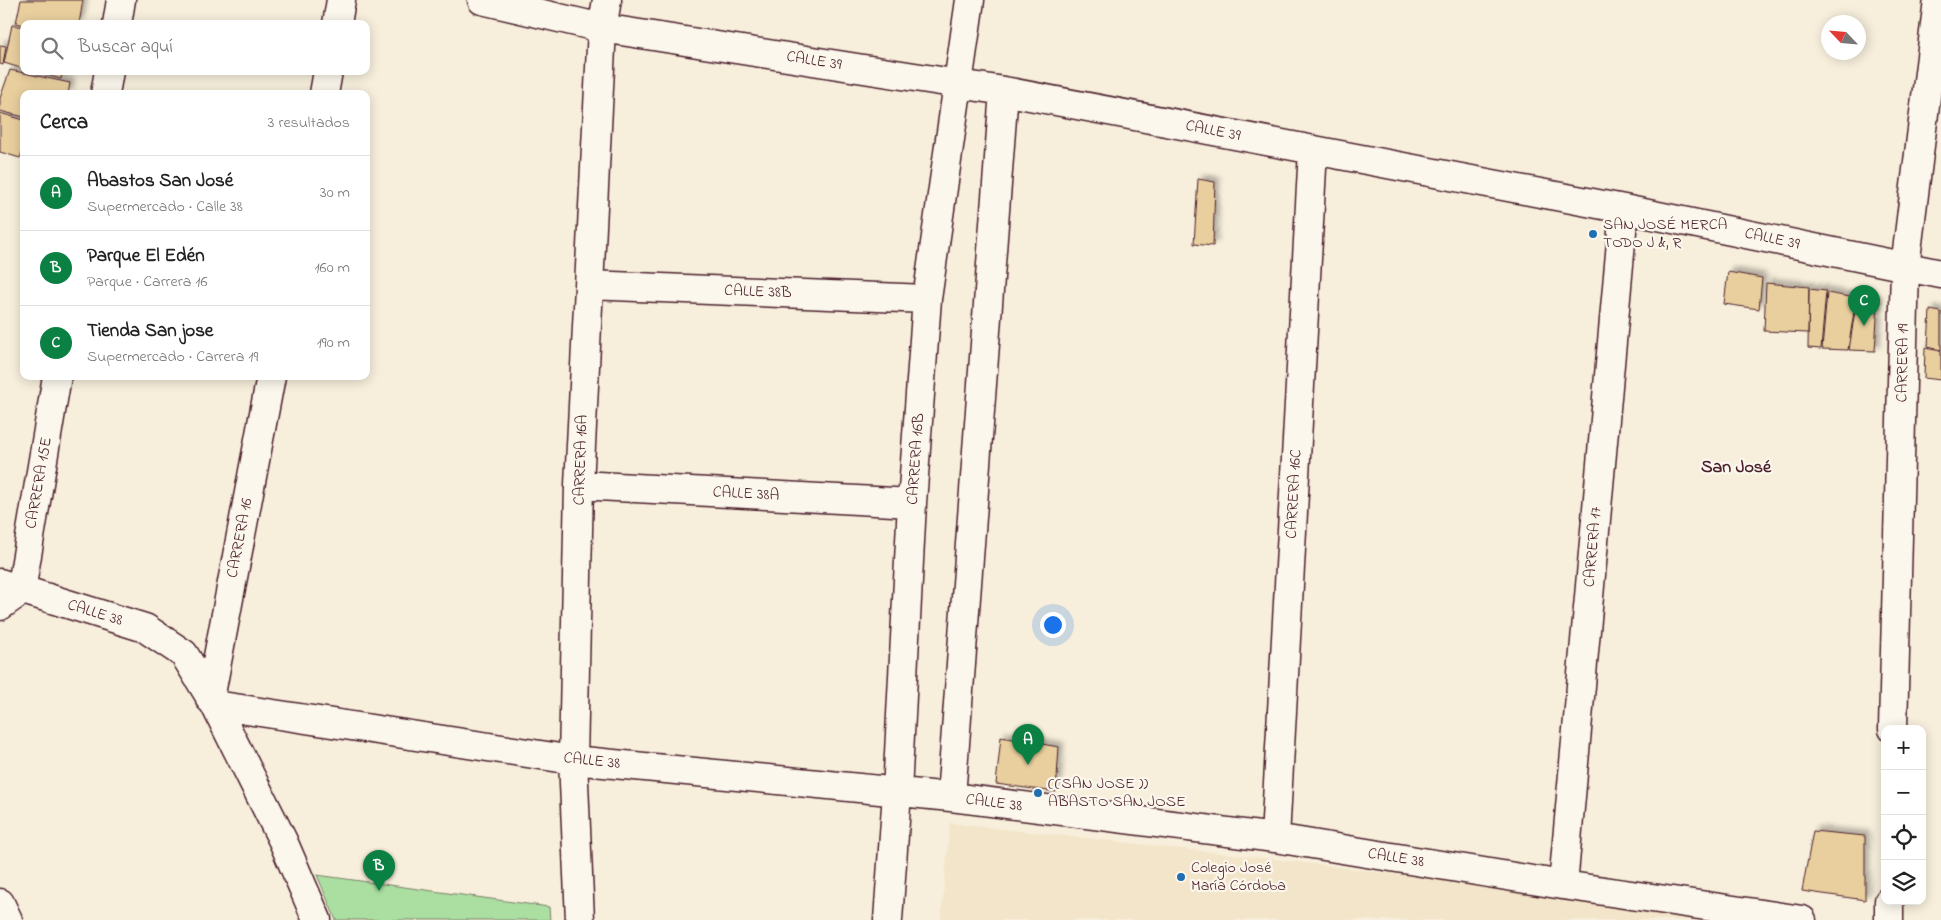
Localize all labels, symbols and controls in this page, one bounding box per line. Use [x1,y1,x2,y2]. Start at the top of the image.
north arrow [1821,15,1866,60]
search box [20,20,370,75]
icon: search [38,34,66,62]
text: Buscar aquí [78,34,173,61]
street label: CALLE 39 [785,45,844,77]
text: Cerca [40,108,88,138]
text: 3 resultados [268,111,350,135]
street label: CALLE 39 [1183,114,1243,148]
text: Abastos San José [87,168,233,195]
text: A [51,181,61,205]
text: 30 m [320,181,350,205]
text: Supermercado · Calle 38 [87,195,243,219]
place label: SAN JOSÉ MERCA TODO J &, R [1603,213,1727,255]
street label: CALLE 39 [1742,221,1802,257]
marker: SAN JOSÉ MERCA TODO J &, R [1587,228,1599,240]
text: Parque El Edén [87,243,205,270]
text: B [51,256,61,280]
text: 160 m [315,256,350,280]
text: Parque · Carrera 16 [87,270,207,294]
street label: CALLE 38B [724,279,792,305]
pin: C [1848,285,1880,326]
text: Tienda San jose [87,318,213,345]
street label: CARRERA 19 [1890,323,1916,403]
text: C [52,331,60,355]
text: 190 m [317,331,350,355]
text: Supermercado · Carrera 19 [87,345,258,369]
street label: CARRERA 16B [901,412,931,506]
street label: CARRERA 16A [567,414,595,506]
street label: CARRERA 15E [19,435,59,531]
street label: CARRERA 16C [1280,448,1308,539]
district label: San José [1701,455,1772,481]
street label: CALLE 38A [712,480,780,508]
street label: CARRERA 16 [221,496,259,580]
street label: CARRERA 17 [1578,505,1608,588]
street label: CALLE 38 [64,593,126,633]
your location [1040,612,1066,638]
pin: A [1012,724,1044,765]
map controls [1881,725,1926,905]
button: + [1881,725,1926,770]
street label: CALLE 38 [563,746,621,776]
button: − [1881,770,1926,815]
place label: ((SAN JOSE )) ABASTO SAN JOSE [1048,772,1186,814]
marker: ((SAN JOSE )) ABASTO SAN JOSE [1032,787,1044,799]
street label: CALLE 38 [964,788,1024,818]
button: locate [1881,815,1926,860]
street label: CALLE 38 [1366,842,1426,874]
pin: B [363,850,395,891]
place label: Colegio José María Córdoba [1191,856,1286,898]
button: layers [1881,860,1926,905]
marker: Colegio José María Córdoba [1175,871,1187,883]

